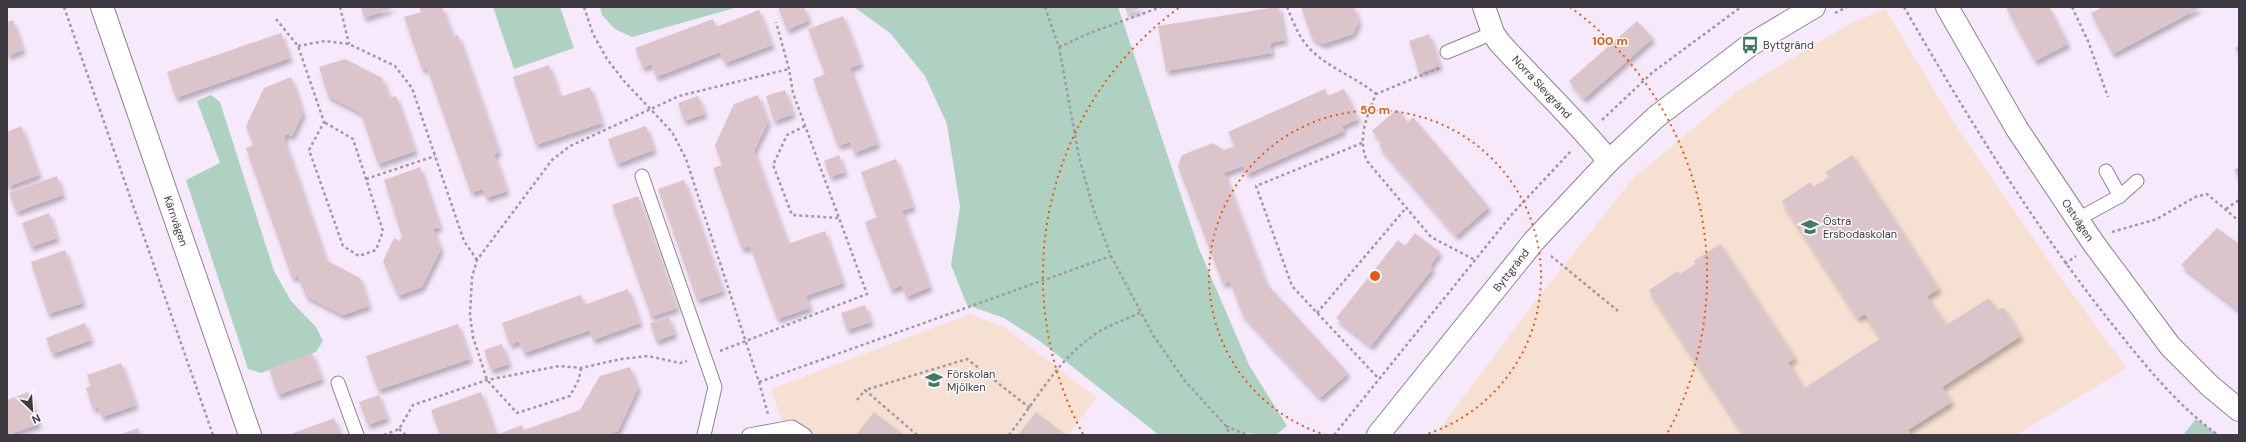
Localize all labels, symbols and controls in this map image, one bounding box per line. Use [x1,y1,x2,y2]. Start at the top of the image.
text: 100 m [1592,33,1628,49]
bus stop icon: Byttgränd [1740,35,1760,55]
place label: Byttgränd [1763,38,1814,52]
street label: Norra Slevgränd [1509,53,1575,121]
text: 50 m [1360,102,1390,118]
street label: Kärnvägen [161,194,191,248]
street label: Ostvägen [2059,196,2097,244]
place label: Östra Ersbodaskolan [1823,214,1897,241]
school or university icon: Östra Ersbodaskolan [1800,217,1820,237]
street label: Byttgränd [1490,246,1532,294]
centre of rings [1368,269,1382,283]
place label: Förskolan Mjölken [947,367,995,394]
school or university icon: Förskolan Mjölken [924,370,944,390]
north arrow [12,390,52,430]
text: N [30,411,43,427]

